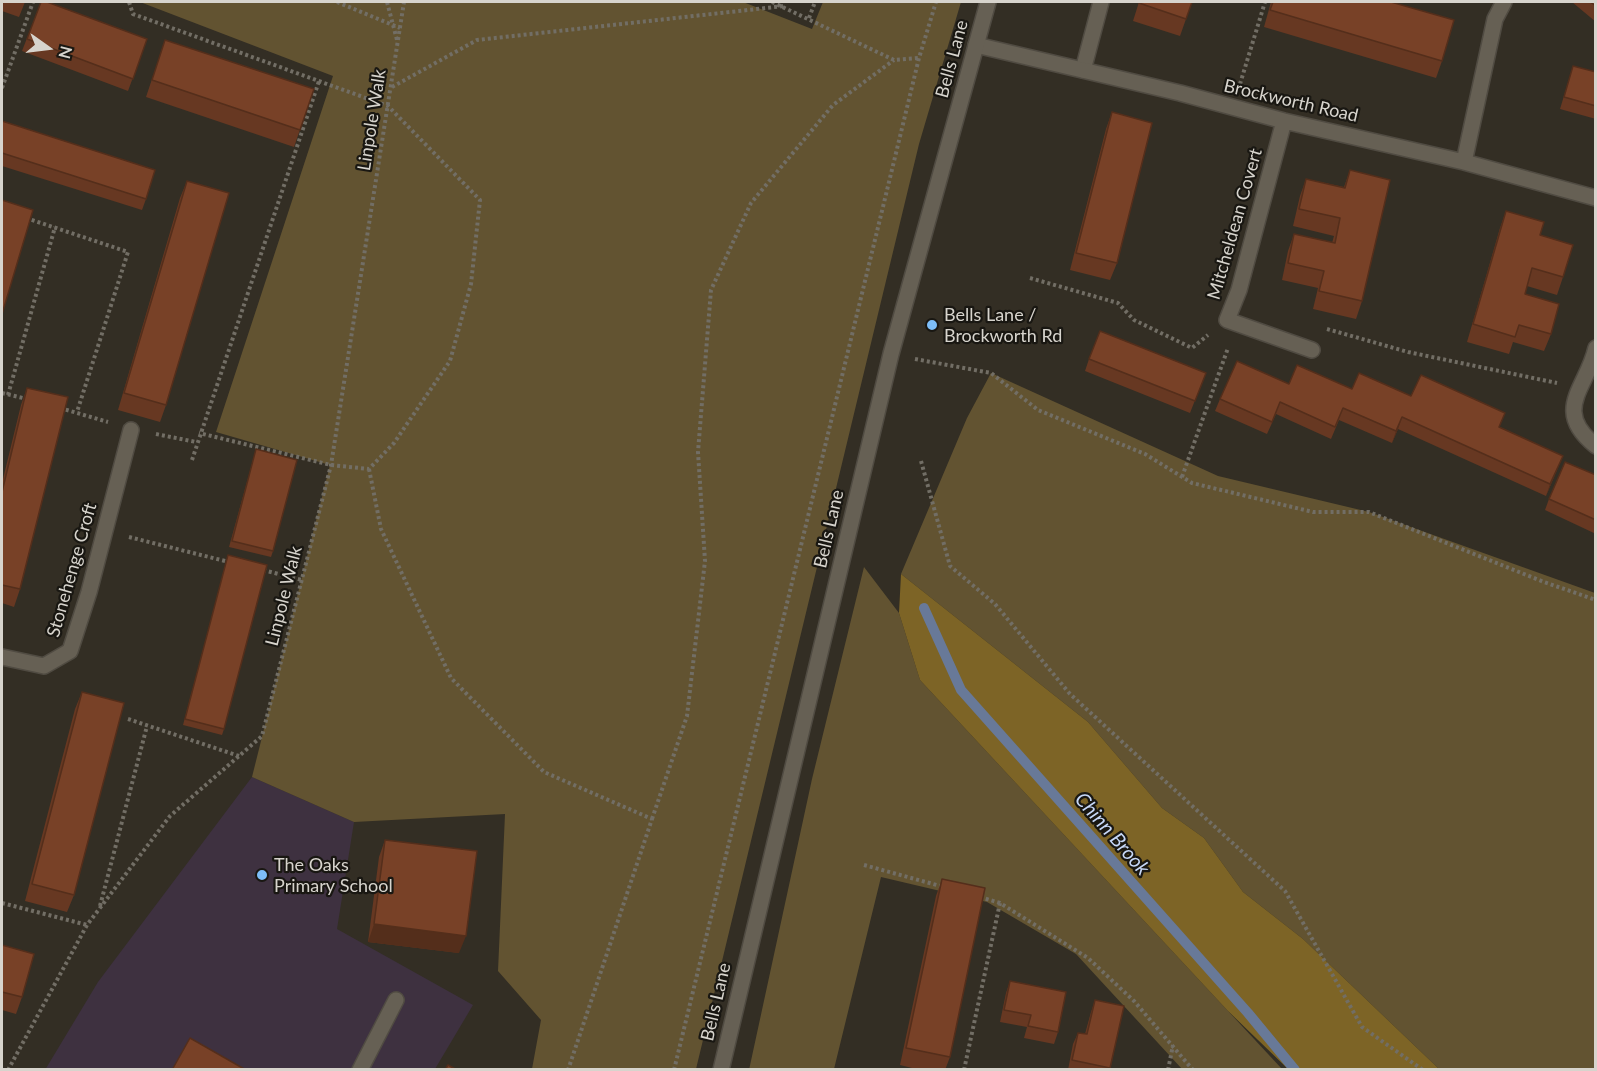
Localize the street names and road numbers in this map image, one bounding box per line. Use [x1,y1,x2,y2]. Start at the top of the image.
street label: Bells Lane [931,18,973,100]
street label: Linpole Walk [353,68,391,172]
street label: Brockworth Road [1222,75,1360,127]
street label: Mitcheldean Covert [1203,146,1267,302]
street label: Bells Lane [810,488,848,570]
street label: Stonehenge Croft [42,500,102,640]
street label: Linpole Walk [261,544,307,648]
street label: Bells Lane [697,961,735,1043]

